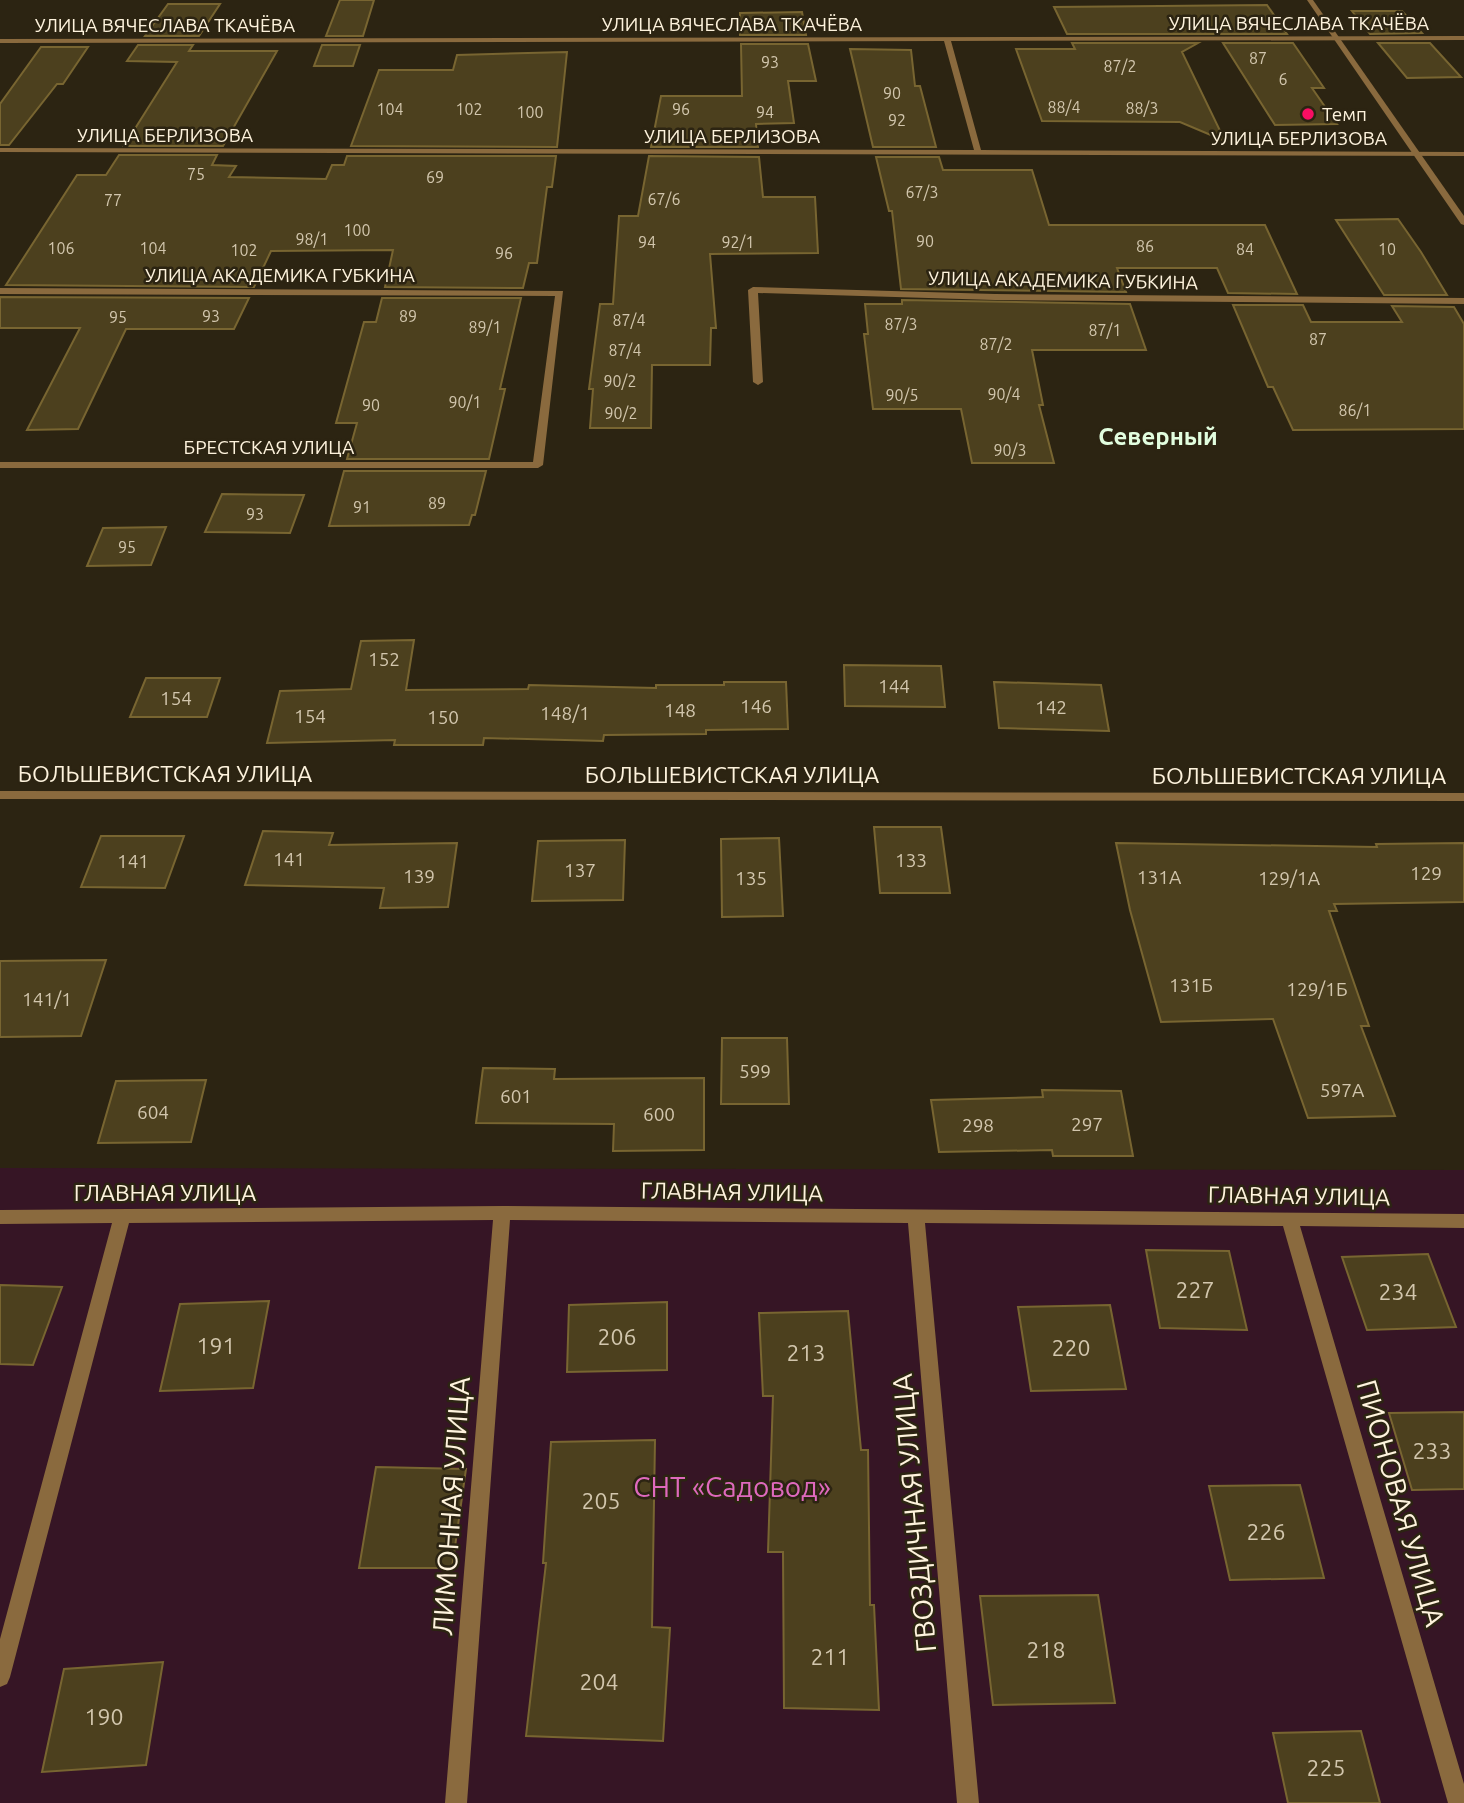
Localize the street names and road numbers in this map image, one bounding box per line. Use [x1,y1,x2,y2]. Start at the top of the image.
street label: УЛИЦА ВЯЧЕСЛАВА ТКАЧЁВА [1169,12,1430,34]
street label: УЛИЦА ВЯЧЕСЛАВА ТКАЧЁВА [602,13,863,35]
street label: УЛИЦА ВЯЧЕСЛАВА ТКАЧЁВА [35,14,296,36]
street label: УЛИЦА БЕРЛИЗОВА [77,124,254,146]
street label: УЛИЦА БЕРЛИЗОВА [644,125,821,147]
street label: УЛИЦА БЕРЛИЗОВА [1211,127,1388,149]
street label: УЛИЦА АКАДЕМИКА ГУБКИНА [145,264,416,286]
street label: УЛИЦА АКАДЕМИКА ГУБКИНА [928,267,1199,293]
street label: БРЕСТСКАЯ УЛИЦА [184,436,355,458]
street label: БОЛЬШЕВИСТСКАЯ УЛИЦА [18,761,312,786]
street label: БОЛЬШЕВИСТСКАЯ УЛИЦА [585,762,879,787]
street label: БОЛЬШЕВИСТСКАЯ УЛИЦА [1152,763,1446,788]
street label: ГЛАВНАЯ УЛИЦА [641,1177,823,1206]
street label: ГЛАВНАЯ УЛИЦА [74,1180,256,1205]
street label: ГЛАВНАЯ УЛИЦА [1208,1181,1390,1210]
street label: ГВОЗДИЧНАЯ УЛИЦА [886,1372,941,1654]
street label: ЛИМОННАЯ УЛИЦА [426,1376,475,1636]
street label: ПИОНОВАЯ УЛИЦА [1351,1376,1451,1630]

